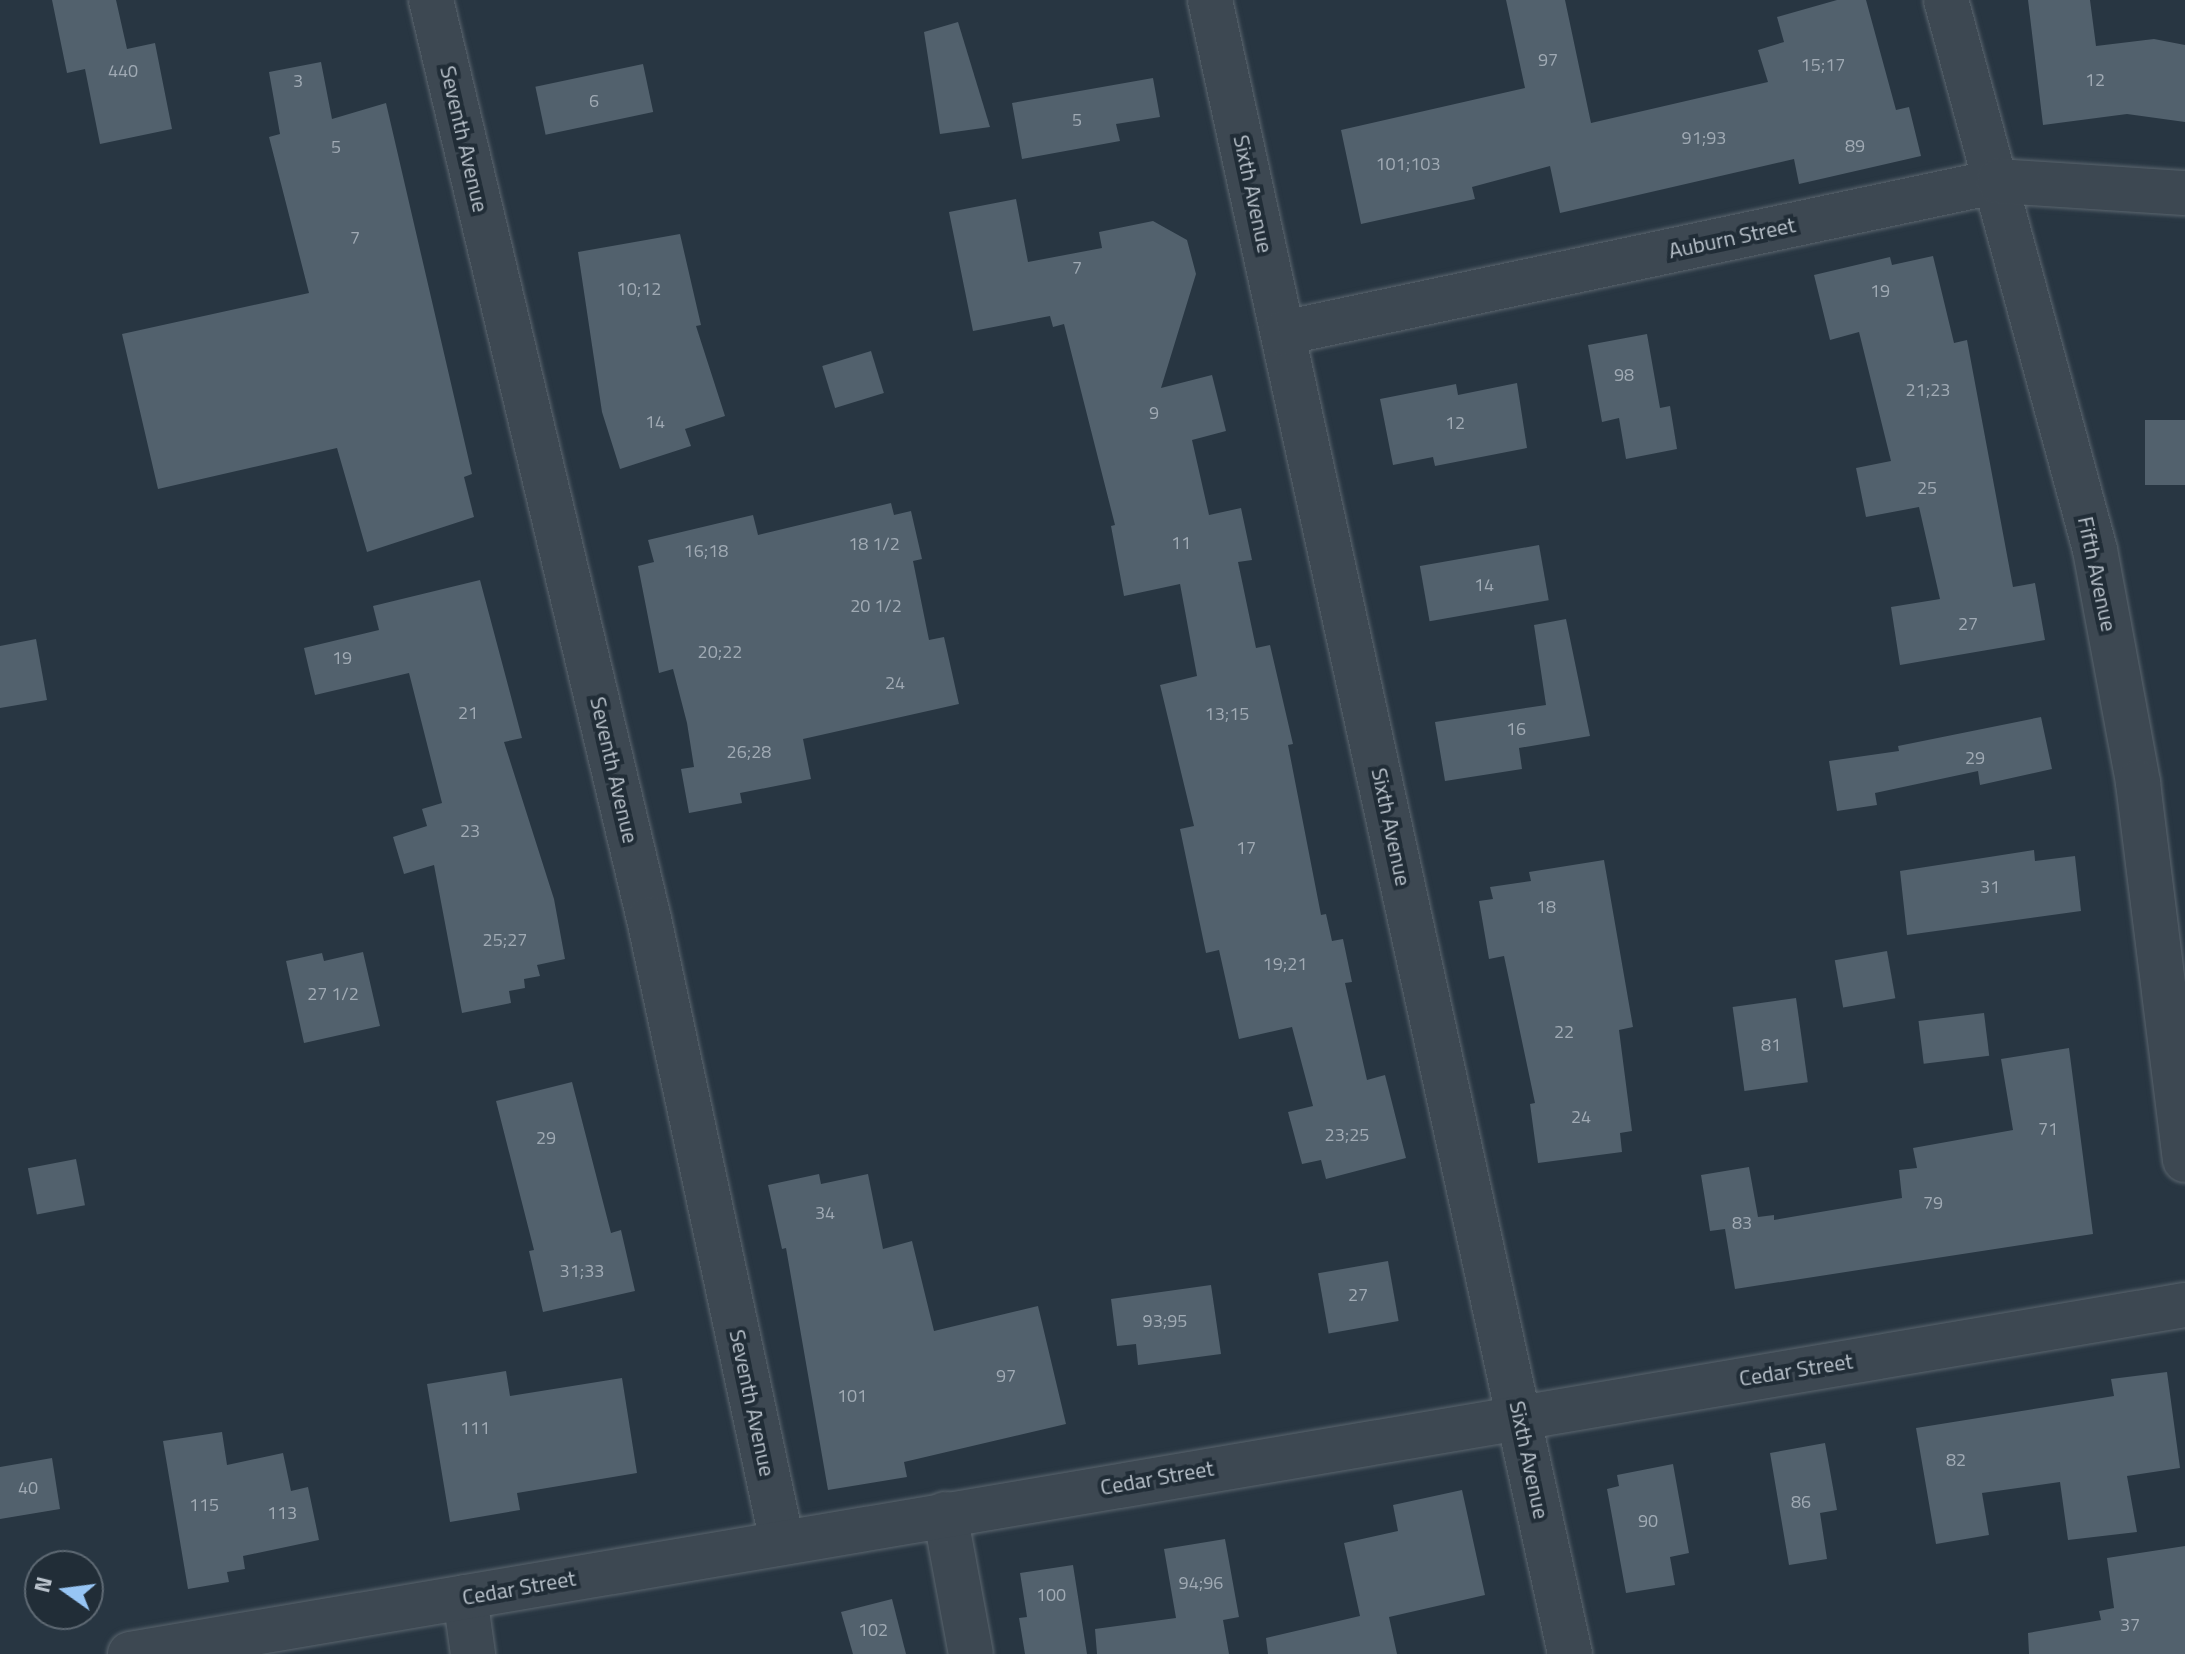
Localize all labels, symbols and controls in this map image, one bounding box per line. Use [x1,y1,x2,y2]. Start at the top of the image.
house number: 97 [1538,49,1558,71]
house number: 15;17 [1801,54,1845,76]
house number: 440 [108,60,138,82]
street label: Seventh Avenue [434,63,494,215]
house number: 12 [2085,69,2105,91]
house number: 3 [293,70,303,92]
house number: 6 [589,90,599,112]
house number: 5 [1072,109,1082,131]
house number: 91;93 [1682,127,1726,149]
street label: Sixth Avenue [1228,133,1278,255]
house number: 89 [1845,135,1865,157]
house number: 5 [331,136,341,158]
house number: 101;103 [1376,153,1440,175]
street label: Auburn Street [1666,212,1798,264]
house number: 7 [350,227,360,249]
house number: 7 [1072,257,1082,279]
house number: 10;12 [617,278,661,300]
house number: 19 [1870,280,1890,302]
house number: 98 [1614,364,1634,386]
house number: 21;23 [1906,379,1950,401]
house number: 9 [1149,402,1159,424]
house number: 14 [645,411,665,433]
house number: 12 [1445,412,1465,434]
house number: 25 [1917,477,1937,499]
street label: Fifth Avenue [2072,514,2122,634]
house number: 11 [1171,532,1191,554]
house number: 18 1/2 [848,533,900,555]
house number: 16;18 [684,540,728,562]
house number: 14 [1474,574,1494,596]
house number: 20 1/2 [850,595,902,617]
house number: 27 [1958,613,1978,635]
house number: 20;22 [698,641,742,663]
house number: 19 [332,647,352,669]
house number: 24 [885,672,905,694]
street label: Seventh Avenue [584,694,644,846]
house number: 21 [458,702,478,724]
house number: 13;15 [1205,703,1249,725]
house number: 16 [1506,718,1526,740]
house number: 26;28 [727,741,771,763]
house number: 29 [1965,747,1985,769]
street label: Sixth Avenue [1366,766,1416,888]
house number: 23 [460,820,480,842]
house number: 17 [1236,837,1256,859]
house number: 31 [1980,876,2000,898]
house number: 18 [1536,896,1556,918]
house number: 25;27 [483,929,527,951]
house number: 19;21 [1263,953,1307,975]
house number: 27 1/2 [307,983,359,1005]
house number: 22 [1554,1021,1574,1043]
house number: 81 [1761,1034,1781,1056]
house number: 24 [1571,1106,1591,1128]
house number: 71 [2038,1118,2058,1140]
house number: 23;25 [1325,1124,1369,1146]
house number: 29 [536,1127,556,1149]
house number: 79 [1923,1192,1943,1214]
house number: 34 [815,1202,835,1224]
house number: 83 [1732,1212,1752,1234]
house number: 31;33 [560,1260,604,1282]
house number: 27 [1348,1284,1368,1306]
house number: 93;95 [1143,1310,1187,1332]
street label: Seventh Avenue [724,1327,780,1479]
street label: Cedar Street [1737,1348,1855,1392]
house number: 97 [996,1365,1016,1387]
house number: 101 [837,1385,867,1407]
street label: Sixth Avenue [1504,1399,1554,1521]
house number: 111 [460,1417,490,1439]
house number: 82 [1946,1449,1966,1471]
street label: Cedar Street [1098,1455,1216,1501]
house number: 40 [18,1477,38,1499]
house number: 86 [1791,1491,1811,1513]
house number: 115 [189,1494,219,1516]
house number: 113 [267,1502,297,1524]
house number: 90 [1638,1510,1658,1532]
north arrow [24,1550,104,1630]
street label: Cedar Street [460,1565,578,1611]
house number: 94;96 [1179,1572,1223,1594]
text: N [24,1573,61,1596]
house number: 100 [1036,1584,1066,1606]
house number: 37 [2120,1614,2140,1636]
house number: 102 [858,1619,888,1641]

